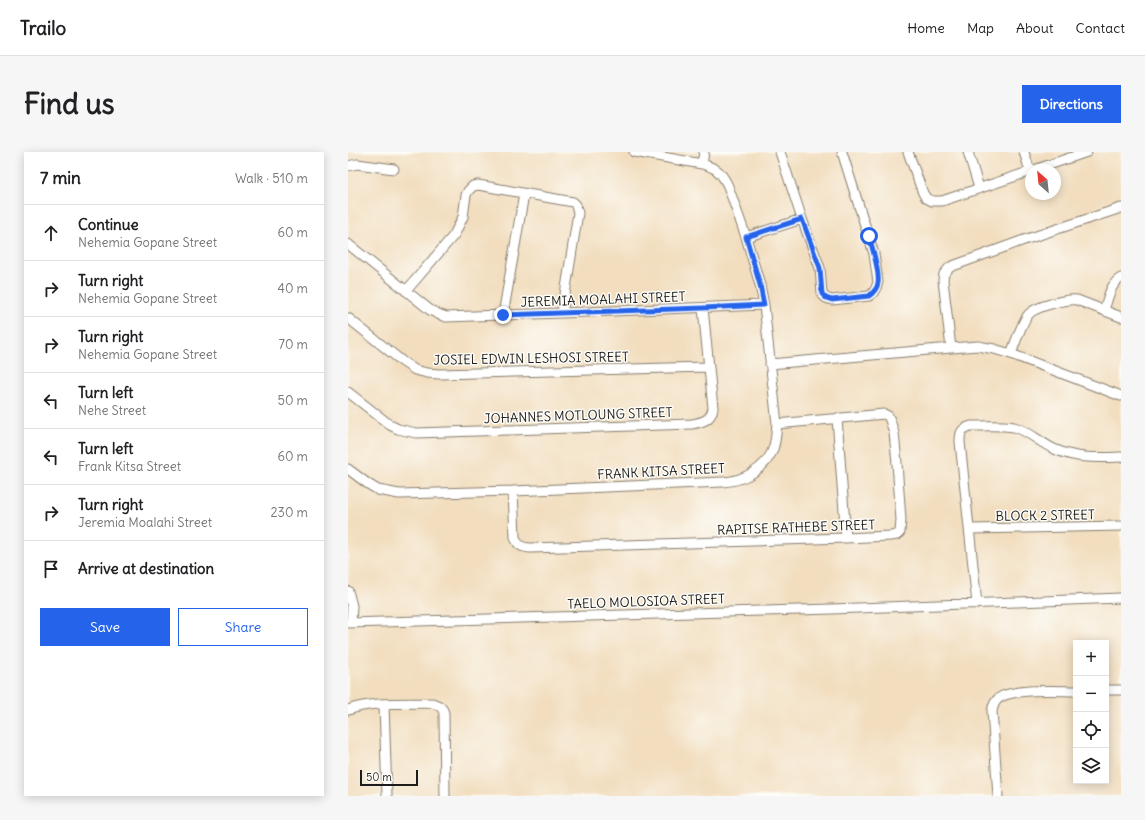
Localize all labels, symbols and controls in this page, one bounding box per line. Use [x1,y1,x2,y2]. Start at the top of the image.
text: Trailo [20,16,66,40]
text: Home [907,19,945,37]
text: Map [967,19,994,37]
text: About [1016,19,1054,37]
text: Contact [1076,19,1125,37]
button: Directions [1022,85,1121,123]
text: Find us [24,86,115,122]
north arrow [1025,164,1061,200]
text: 7 min [40,167,81,189]
text: Walk · 510 m [235,170,308,187]
text: Continue [78,215,139,234]
icon: ahead [40,222,62,244]
text: 60 m [277,224,308,241]
route start [860,227,878,245]
text: Nehemia Gopane Street [78,234,217,251]
text: Turn right [78,271,143,290]
icon: right [40,278,62,300]
text: 40 m [277,280,308,297]
street label: JEREMIA MOALAHI STREET [520,288,686,311]
text: Nehemia Gopane Street [78,290,217,307]
route end [494,306,512,324]
text: Turn right [78,327,143,346]
icon: right [40,334,62,356]
text: 70 m [279,336,308,353]
text: Nehemia Gopane Street [78,346,217,363]
street label: JOSIEL EDWIN LESHOSI STREET [433,348,629,369]
text: Turn left [78,383,133,402]
icon: left [40,390,62,412]
text: 50 m [277,392,308,409]
text: Nehe Street [78,402,146,419]
street label: JOHANNES MOTLOUNG STREET [483,404,673,427]
text: Turn left [78,439,133,458]
icon: left [40,446,62,468]
text: 60 m [277,448,308,465]
text: Frank Kitsa Street [78,458,181,475]
street label: FRANK KITSA STREET [597,460,725,483]
text: Turn right [78,495,143,514]
icon: right [40,502,62,524]
text: 230 m [270,504,308,521]
street label: BLOCK 2 STREET [995,506,1095,525]
text: Jeremia Moalahi Street [78,514,212,531]
street label: RAPITSE RATHEBE STREET [717,516,876,539]
icon: arrive [40,558,62,580]
text: Arrive at destination [78,559,214,578]
street label: TAELO MOLOSIOA STREET [567,590,725,613]
button: Save [40,608,170,646]
button: Share [178,608,308,646]
map controls [1073,640,1109,784]
button: + [1073,640,1109,676]
button: − [1073,676,1109,712]
button: locate [1073,712,1109,748]
button: layers [1073,748,1109,784]
scale bar [360,768,418,787]
text: 50 m [366,770,392,784]

